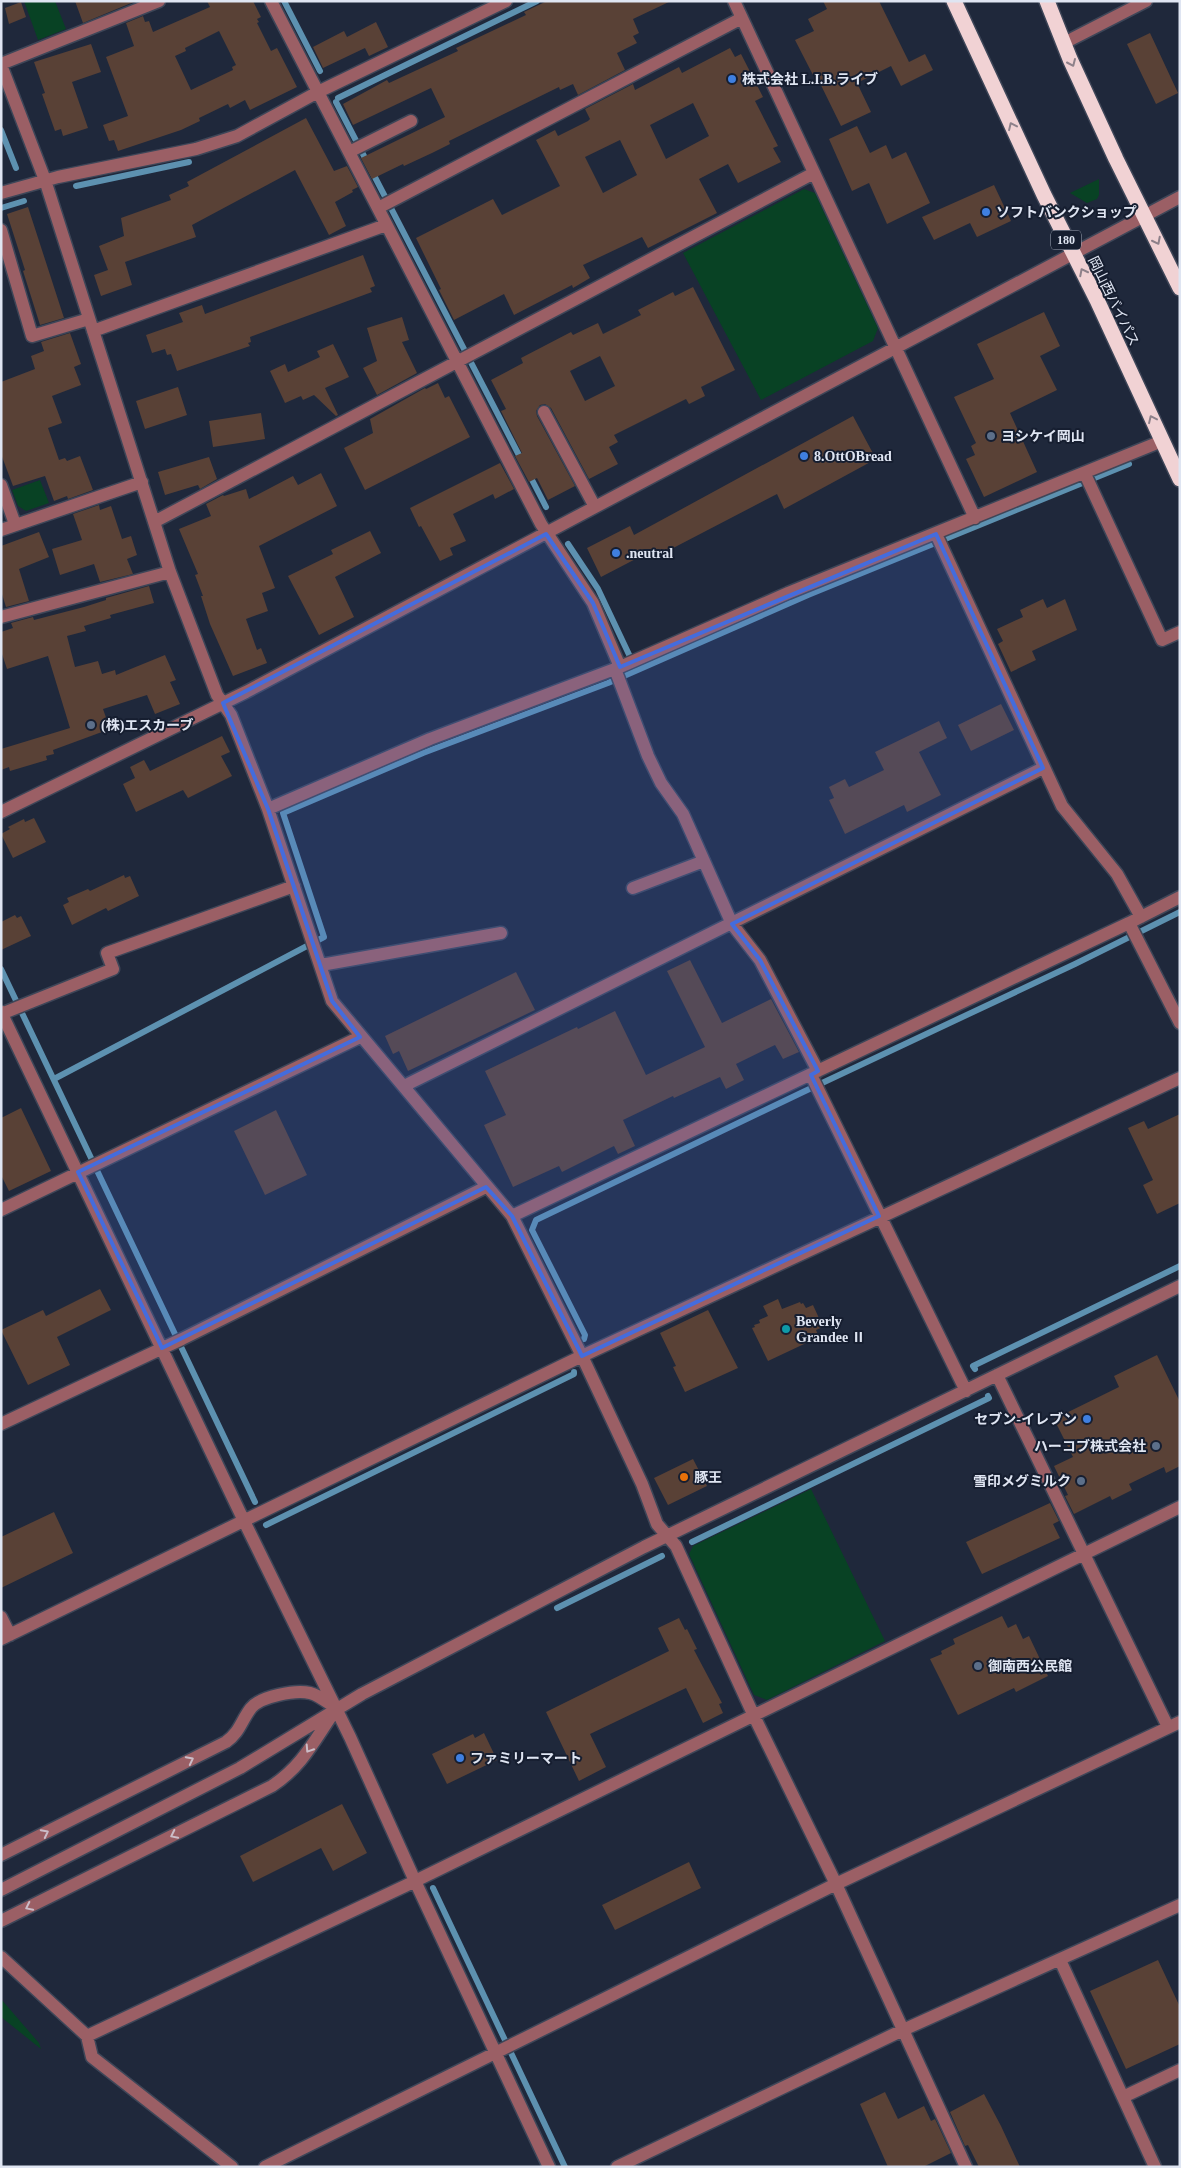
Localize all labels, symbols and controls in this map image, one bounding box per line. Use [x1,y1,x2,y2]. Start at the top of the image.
one-way arrow [1066,58,1077,67]
place label: 株式会社 L.I.B.ライブ [742,71,878,87]
marker: 株式会社 L.I.B.ライブ [726,73,738,85]
one-way arrow [1007,122,1018,131]
place label: ソフトバンクショップ [996,205,1137,220]
marker: ソフトバンクショップ [980,206,992,218]
road number: 180 [1051,230,1081,250]
one-way arrow [1151,236,1161,245]
street label: 岡山西バイパス [1085,254,1142,348]
one-way arrow [1078,268,1089,277]
one-way arrow [1148,415,1158,424]
place label: ヨシケイ岡山 [1001,429,1085,444]
marker: ヨシケイ岡山 [985,430,997,442]
place label: 8.OttOBread [814,449,892,464]
marker: 8.OttOBread [798,450,810,462]
place label: .neutral [626,546,673,561]
marker: .neutral [610,547,622,559]
place label: (株)エスカーブ [101,717,193,734]
marker: (株)エスカーブ [85,719,97,731]
place label: Beverly Grandee Ⅱ [796,1314,866,1345]
marker: Beverly Grandee Ⅱ [780,1323,792,1335]
place label: セブン-イレブン [974,1411,1077,1427]
marker: セブン-イレブン [1081,1413,1093,1425]
place label: ハーコブ株式会社 [1034,1438,1146,1454]
marker: ハーコブ株式会社 [1150,1440,1162,1452]
place label: 豚王 [694,1470,722,1485]
marker: 豚王 [678,1471,690,1483]
place label: 雪印メグミルク [973,1473,1071,1489]
marker: 雪印メグミルク [1075,1475,1087,1487]
place label: 御南西公民館 [988,1659,1072,1674]
marker: 御南西公民館 [972,1660,984,1672]
one-way arrow [306,1743,315,1753]
place label: ファミリーマート [470,1751,582,1766]
marker: ファミリーマート [454,1752,466,1764]
one-way arrow [185,1756,194,1766]
one-way arrow [40,1829,49,1839]
one-way arrow [171,1829,180,1839]
one-way arrow [25,1901,34,1911]

